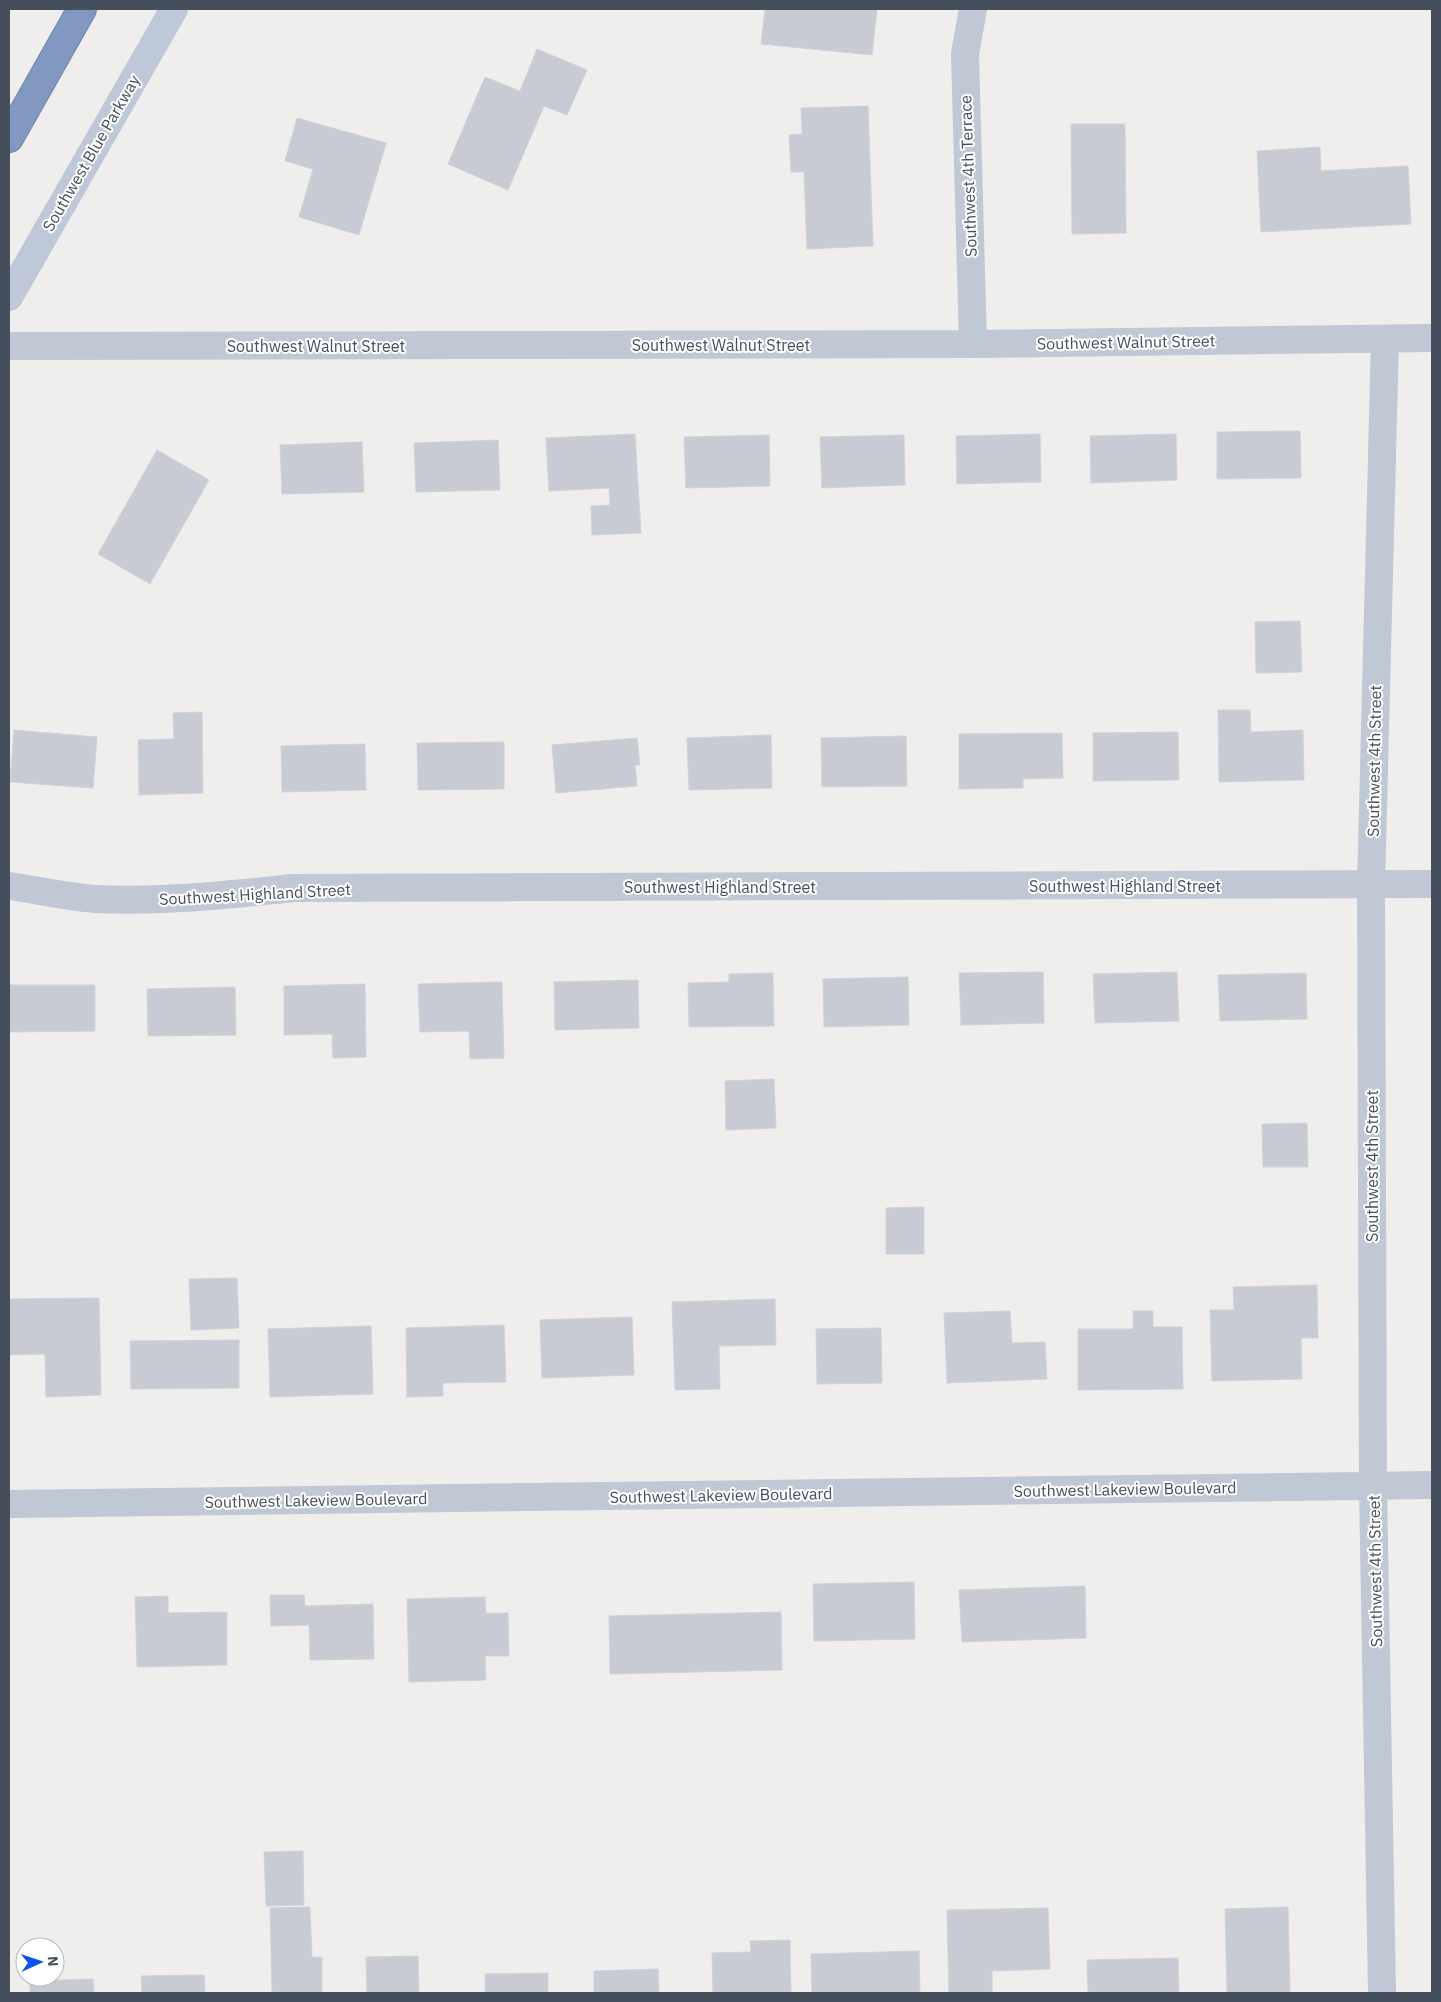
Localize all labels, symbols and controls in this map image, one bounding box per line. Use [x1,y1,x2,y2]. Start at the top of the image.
street label: Southwest Blue Parkway [38,71,144,235]
street label: Southwest 4th Terrace [955,95,981,257]
street label: Southwest Walnut Street [1037,330,1215,354]
street label: Southwest Walnut Street [632,335,810,355]
street label: Southwest Walnut Street [227,336,405,356]
street label: Southwest 4th Street [1363,685,1385,837]
street label: Southwest Highland Street [1029,876,1221,896]
street label: Southwest Highland Street [624,877,816,897]
street label: Southwest Highland Street [159,879,351,909]
street label: Southwest 4th Street [1362,1090,1382,1242]
street label: Southwest Lakeview Boulevard [1013,1477,1237,1501]
street label: Southwest Lakeview Boulevard [609,1483,833,1507]
street label: Southwest Lakeview Boulevard [204,1488,428,1512]
street label: Southwest 4th Street [1364,1495,1386,1647]
north arrow [15,1937,65,1987]
text: N [44,1956,62,1967]

